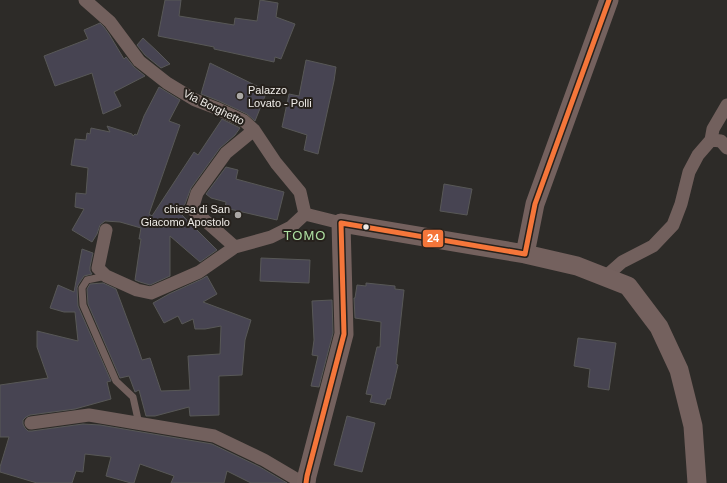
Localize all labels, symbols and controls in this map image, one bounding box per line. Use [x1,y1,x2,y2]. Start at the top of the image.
place label: Palazzo Lovato - Polli [248,84,312,109]
street label: Via Borghetto [181,87,247,127]
marker: Palazzo Lovato - Polli [235,91,245,101]
place label: chiesa di San Giacomo Apostolo [141,203,230,228]
marker: chiesa di San Giacomo Apostolo [233,210,243,220]
unlabelled marker [361,222,371,232]
district label: TOMO [284,228,326,243]
line badge: 24 [422,229,444,248]
text: 24 [427,232,440,244]

